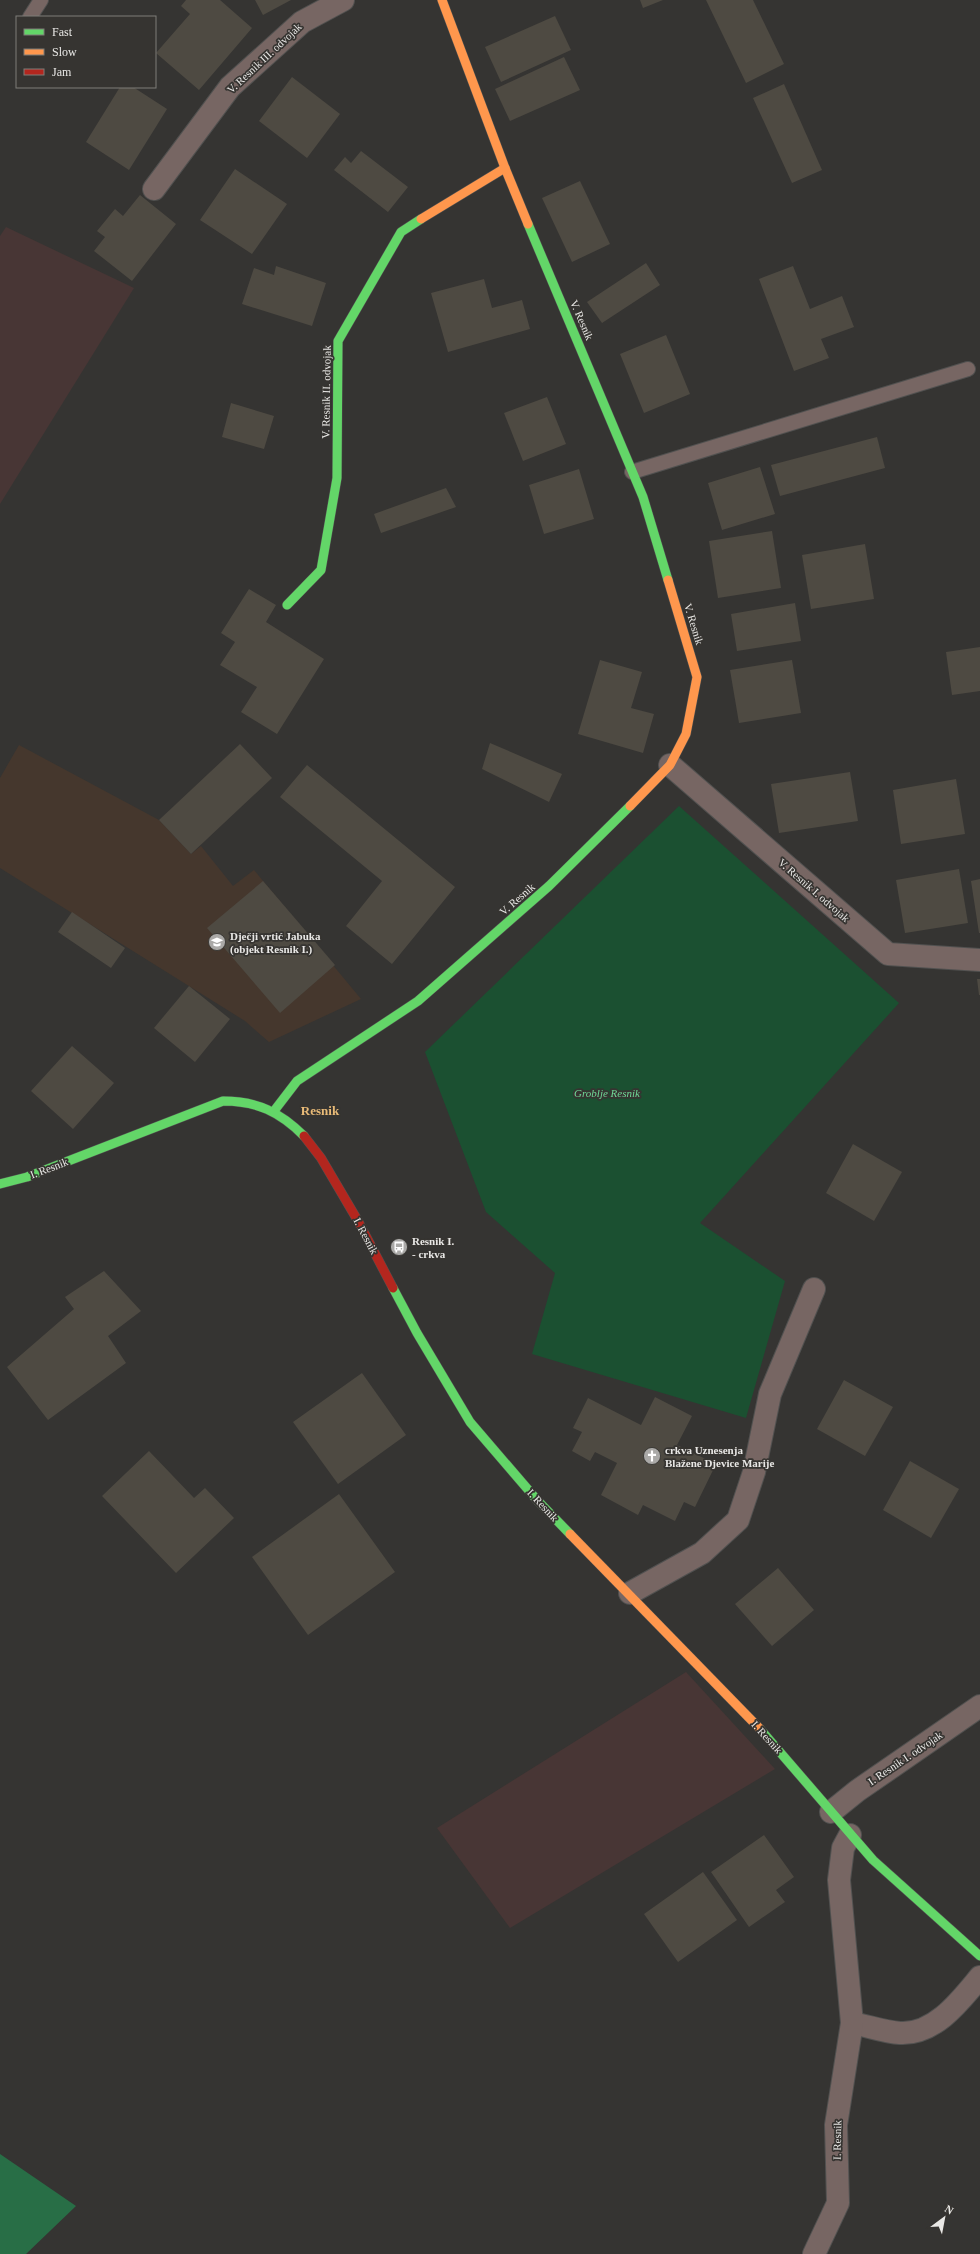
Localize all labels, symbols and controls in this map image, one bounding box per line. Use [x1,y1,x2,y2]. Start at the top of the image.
legend [16,16,156,88]
street label: V. Resnik III. odvojak [224,20,304,96]
text: Fast [52,25,73,39]
text: Slow [52,45,77,59]
text: Jam [52,65,72,79]
street label: V. Resnik [568,298,596,342]
street label: V. Resnik II. odvojak [319,345,333,439]
street label: V. Resnik [682,602,706,647]
street label: V. Resnik I. odvojak [776,856,852,924]
street label: V. Resnik [497,880,537,918]
place label: Dječji vrtić Jabuka (objekt Resnik I.) [230,930,321,956]
school or university icon: Dječji vrtić Jabuka (objekt Resnik I.) [207,932,227,952]
park label: Groblje Resnik [574,1087,641,1099]
district label: Resnik [301,1103,340,1118]
street label: I. Resnik [28,1155,70,1181]
street label: I. Resnik [351,1216,381,1257]
place label: Resnik I. - crkva [412,1235,454,1260]
bus stop icon: Resnik I. - crkva [389,1237,409,1257]
place label: crkva Uznesenja Blažene Djevice Marije [665,1444,774,1469]
church icon: crkva Uznesenja Blažene Djevice Marije [642,1446,662,1466]
street label: I. Resnik [525,1486,561,1524]
street label: I. Resnik [749,1718,785,1756]
street label: I. Resnik I. odvojak [866,1728,945,1787]
street label: I. Resnik [831,2120,843,2160]
north arrow [924,2198,964,2238]
text: N [943,2202,956,2217]

